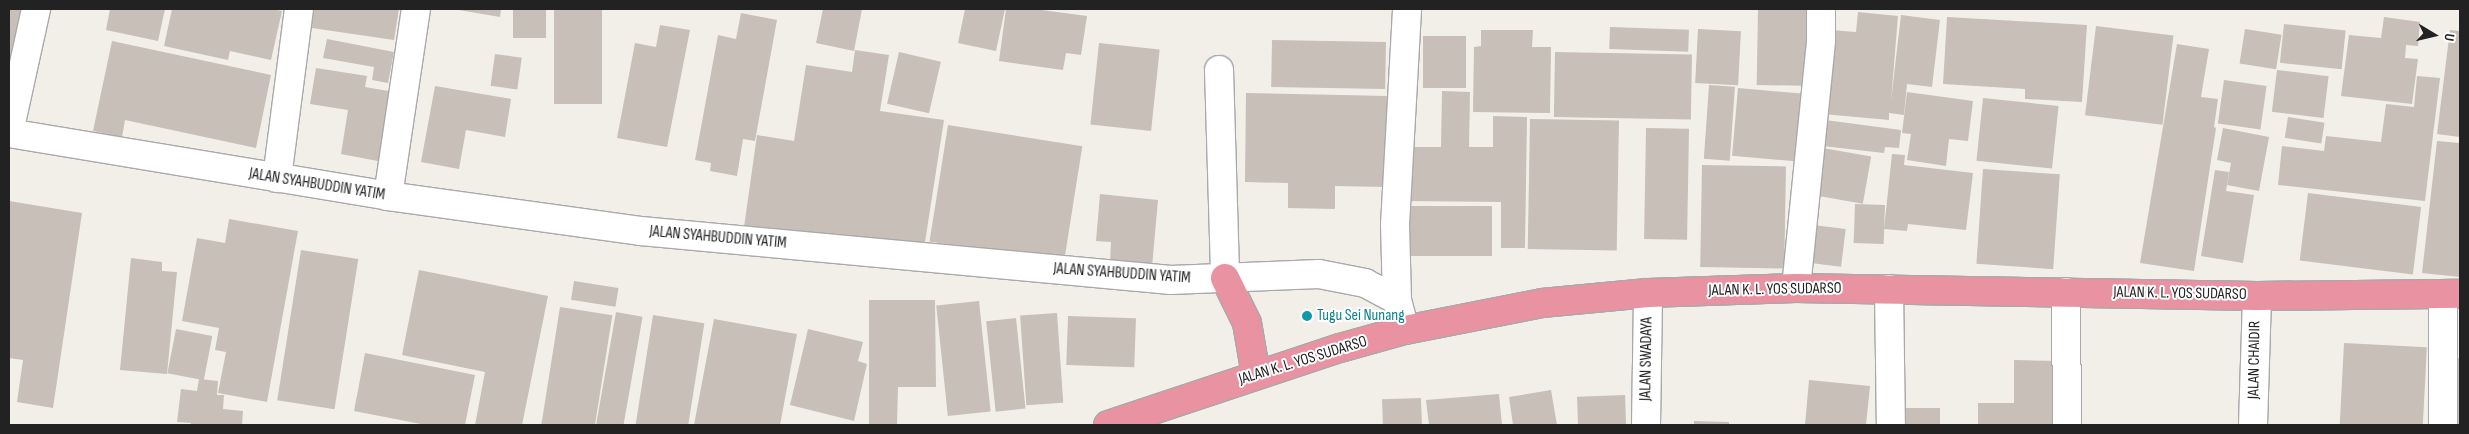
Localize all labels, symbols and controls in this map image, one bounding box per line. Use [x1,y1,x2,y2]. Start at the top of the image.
north arrow [2409,10,2459,60]
text: U [2440,32,2458,42]
street label: JALAN SYAHBUDDIN YATIM [248,165,386,205]
street label: JALAN SYAHBUDDIN YATIM [649,222,787,254]
street label: JALAN SYAHBUDDIN YATIM [1053,260,1191,288]
street label: JALAN K. L. YOS SUDARSO [1708,279,1842,301]
street label: JALAN K. L. YOS SUDARSO [2113,283,2247,305]
place label: Tugu Sei Nunang [1317,306,1405,326]
marker: Tugu Sei Nunang [1301,310,1313,322]
street label: JALAN SWADAYA [1637,317,1657,401]
street label: JALAN CHAIDIR [2245,321,2265,399]
street label: JALAN K. L. YOS SUDARSO [1236,332,1370,390]

